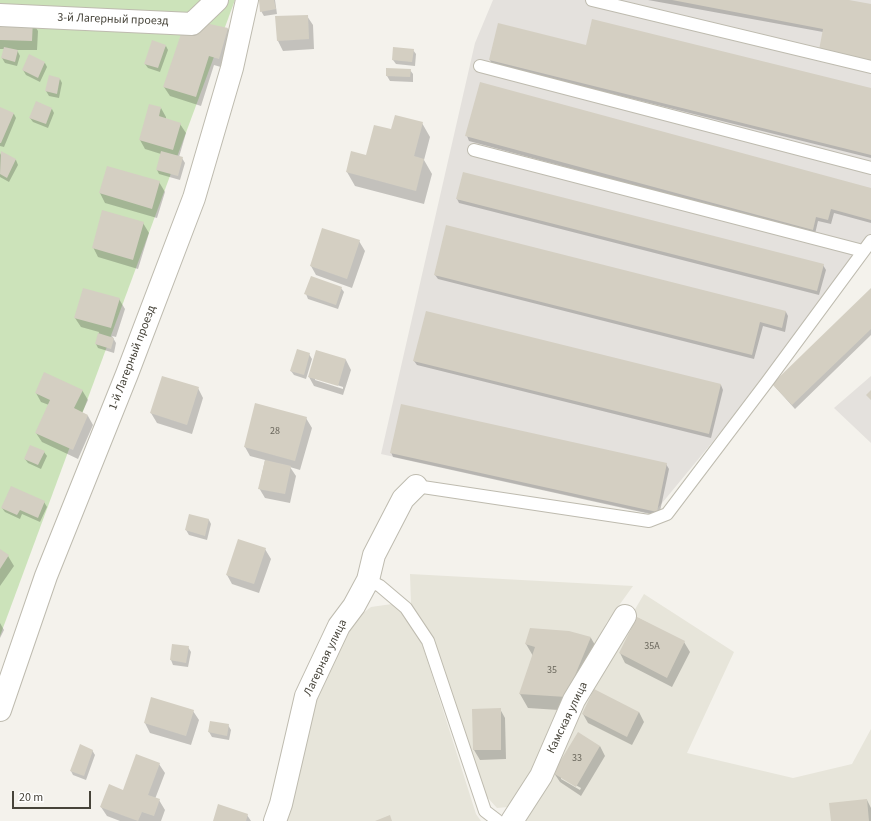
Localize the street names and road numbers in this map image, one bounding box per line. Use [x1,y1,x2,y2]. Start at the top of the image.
street label: 3-й Лагерный проезд [57,11,169,29]
street label: 1-й Лагерный проезд [106,304,160,412]
street label: Лагерная улица [301,617,351,699]
street label: Камская улица [544,680,592,756]

